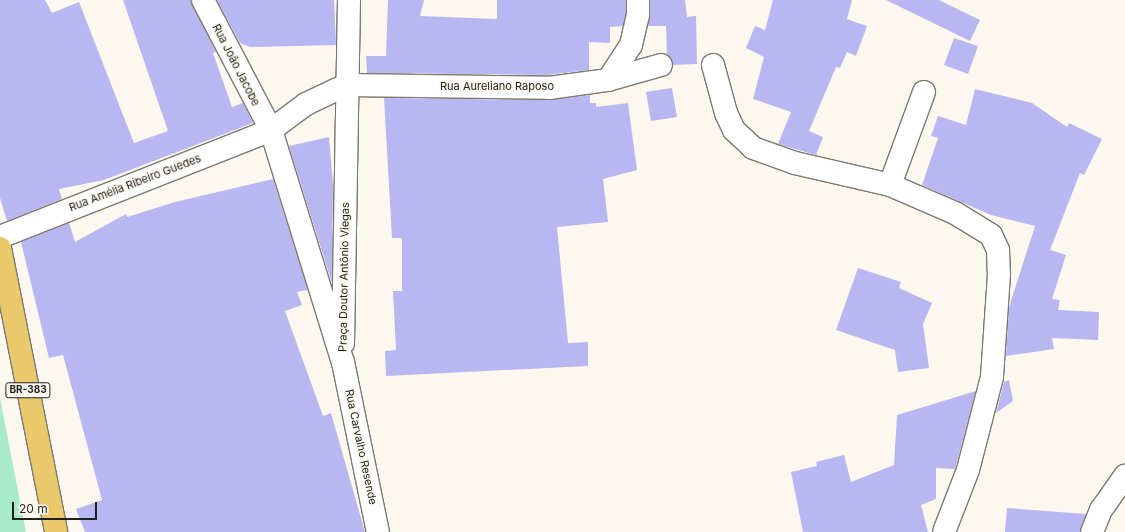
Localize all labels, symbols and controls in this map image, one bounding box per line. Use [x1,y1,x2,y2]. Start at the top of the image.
street label: Rua João Jacobe [210,22,262,108]
street label: Rua Aureliano Raposo [440,79,554,93]
street label: Rua Amélia Ribeiro Guedes [67,152,203,214]
street label: Praça Doutor Antônio Viegas [336,202,352,352]
road number: BR-383 [5,382,51,398]
street label: Rua Carvalho Resende [342,388,380,506]
scale bar [14,494,99,520]
text: 20 m [19,501,48,516]

